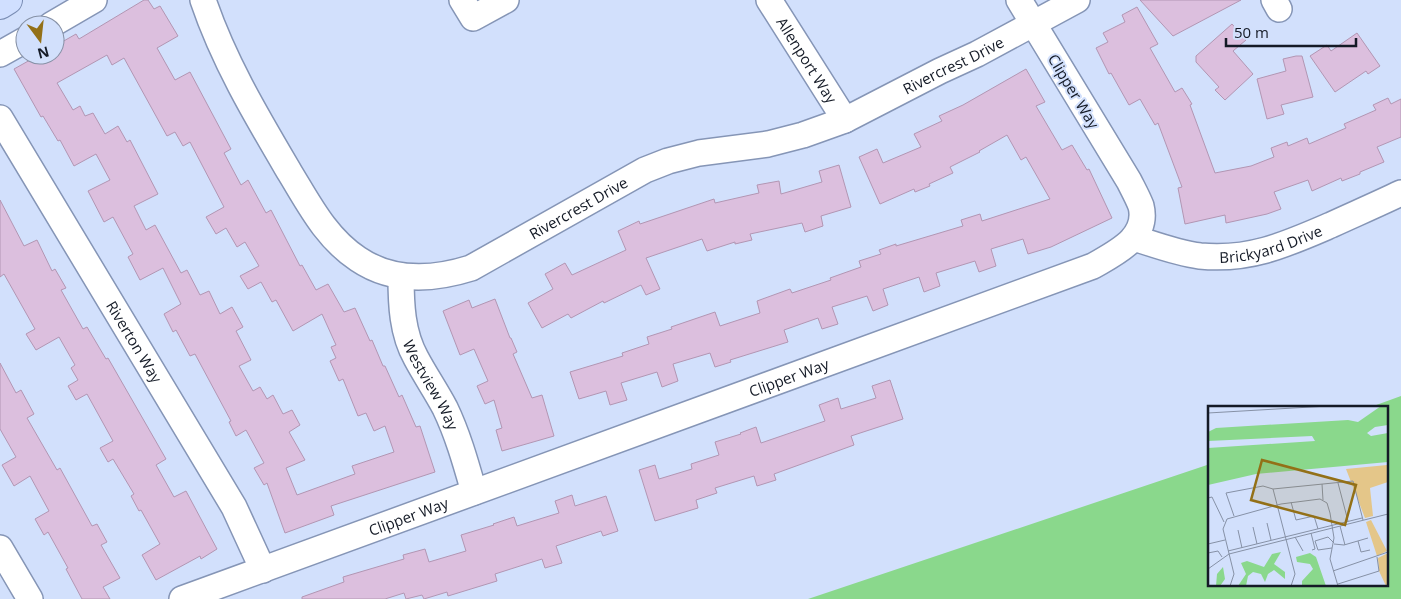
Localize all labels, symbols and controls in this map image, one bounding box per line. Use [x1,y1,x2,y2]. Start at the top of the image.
street label: Allenport Way [772,13,842,107]
north arrow [15,15,65,65]
scale bar [1226,15,1356,47]
text: 50 m [1234,22,1269,42]
street label: Rivercrest Drive [899,32,1007,99]
text: N [36,42,51,64]
street label: Clipper Way [1044,50,1104,132]
street label: Rivercrest Drive [525,172,631,243]
street label: Brickyard Drive [1219,220,1325,267]
street label: Riverton Way [102,297,167,387]
street label: Westview Way [399,337,464,433]
street label: Clipper Way [746,353,832,401]
inset map [1208,406,1388,586]
street label: Clipper Way [366,492,452,540]

